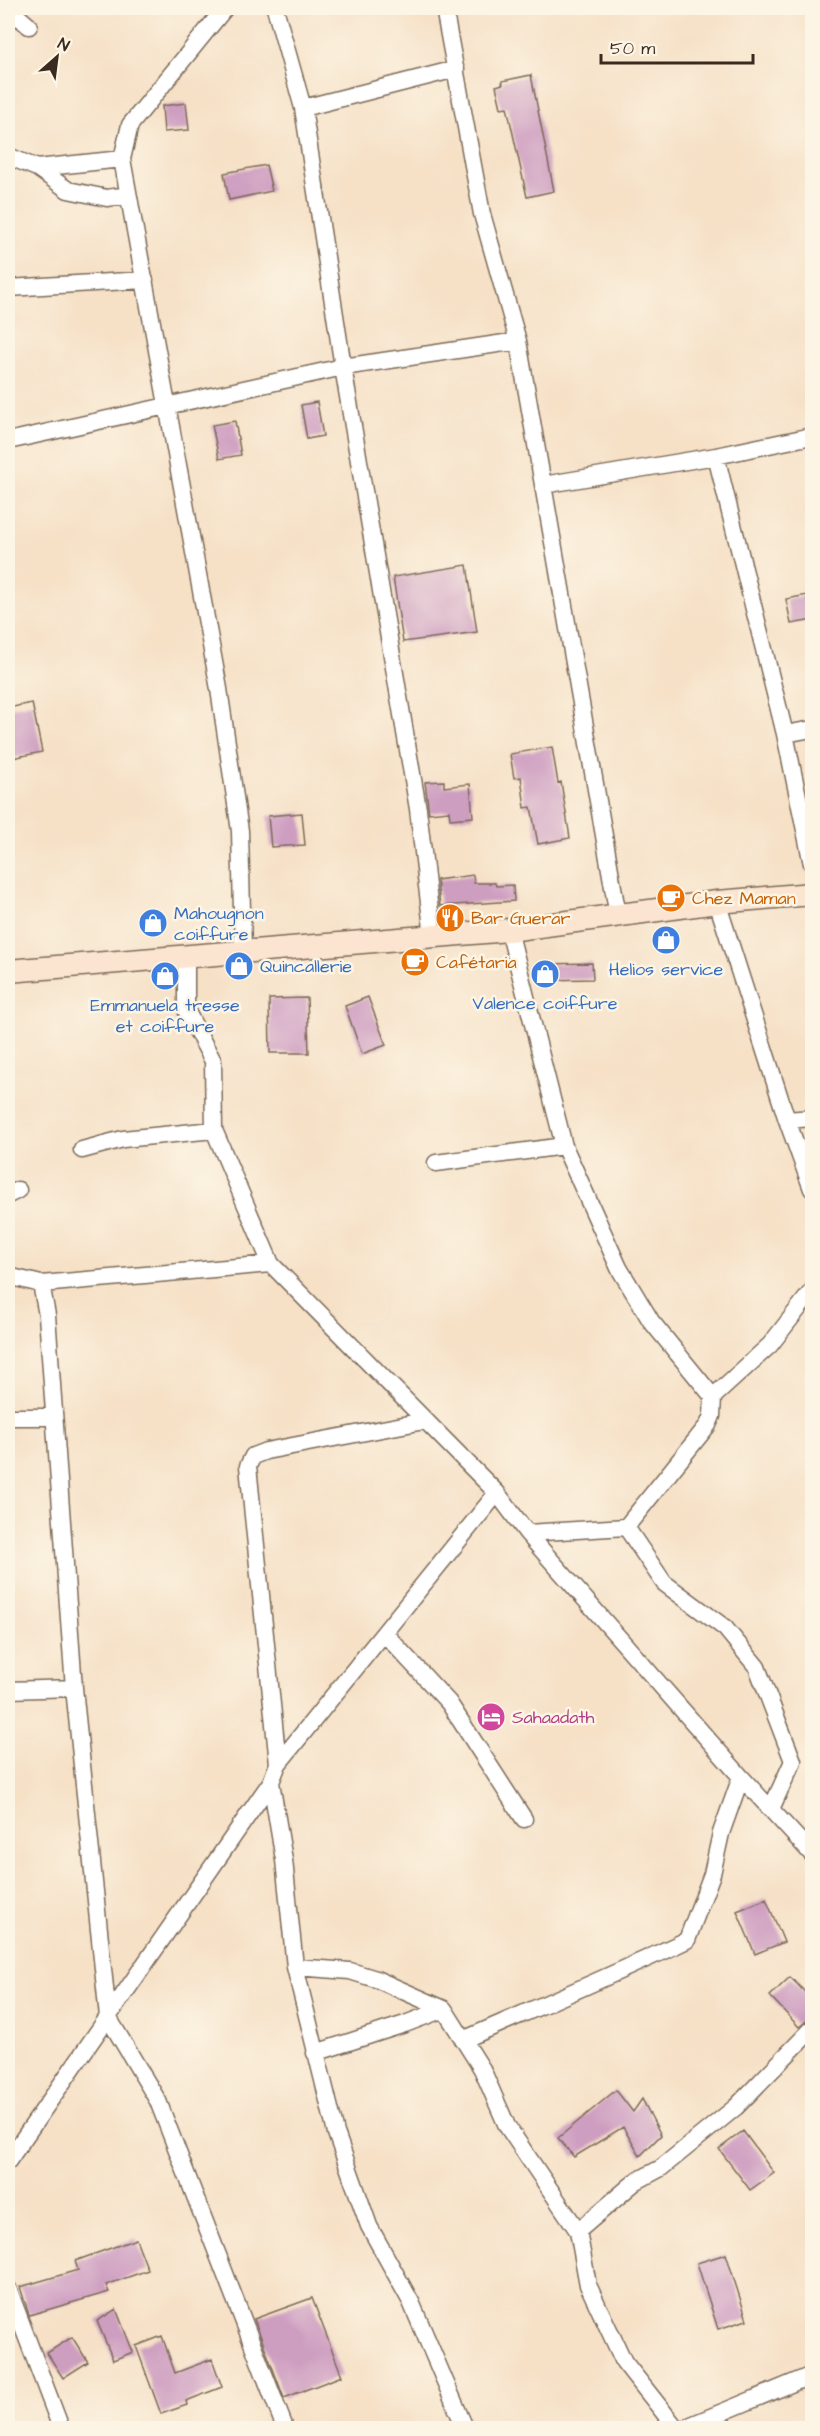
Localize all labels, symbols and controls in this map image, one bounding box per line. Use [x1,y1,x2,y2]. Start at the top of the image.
north arrow [27,27,87,87]
scale bar [601,27,752,65]
text: N [54,33,73,57]
text: 50 m [610,36,655,61]
cafe icon: Chez Maman [655,882,687,914]
place label: Chez Maman [692,886,796,911]
place label: Mahougnon coiffure [174,901,264,947]
restaurant icon: Bar Guerar [434,902,466,934]
place label: Bar Guerar [471,906,571,931]
shop icon: Mahougnon coiffure [137,907,169,939]
shop icon: Helios service [650,924,682,956]
cafe icon: Cafétaria [399,946,431,978]
shop icon: Quincallerie [223,950,255,982]
place label: Cafétaria [436,950,517,975]
place label: Quincallerie [260,954,352,979]
place label: Helios service [609,957,723,982]
shop icon: Valence coiffure [529,958,561,990]
shop icon: Emmanuela tresse et coiffure [149,960,181,992]
place label: Valence coiffure [473,991,618,1016]
place label: Emmanuela tresse et coiffure [90,993,240,1039]
hotel icon: Sahaadath [475,1701,507,1733]
place label: Sahaadath [512,1705,595,1730]

